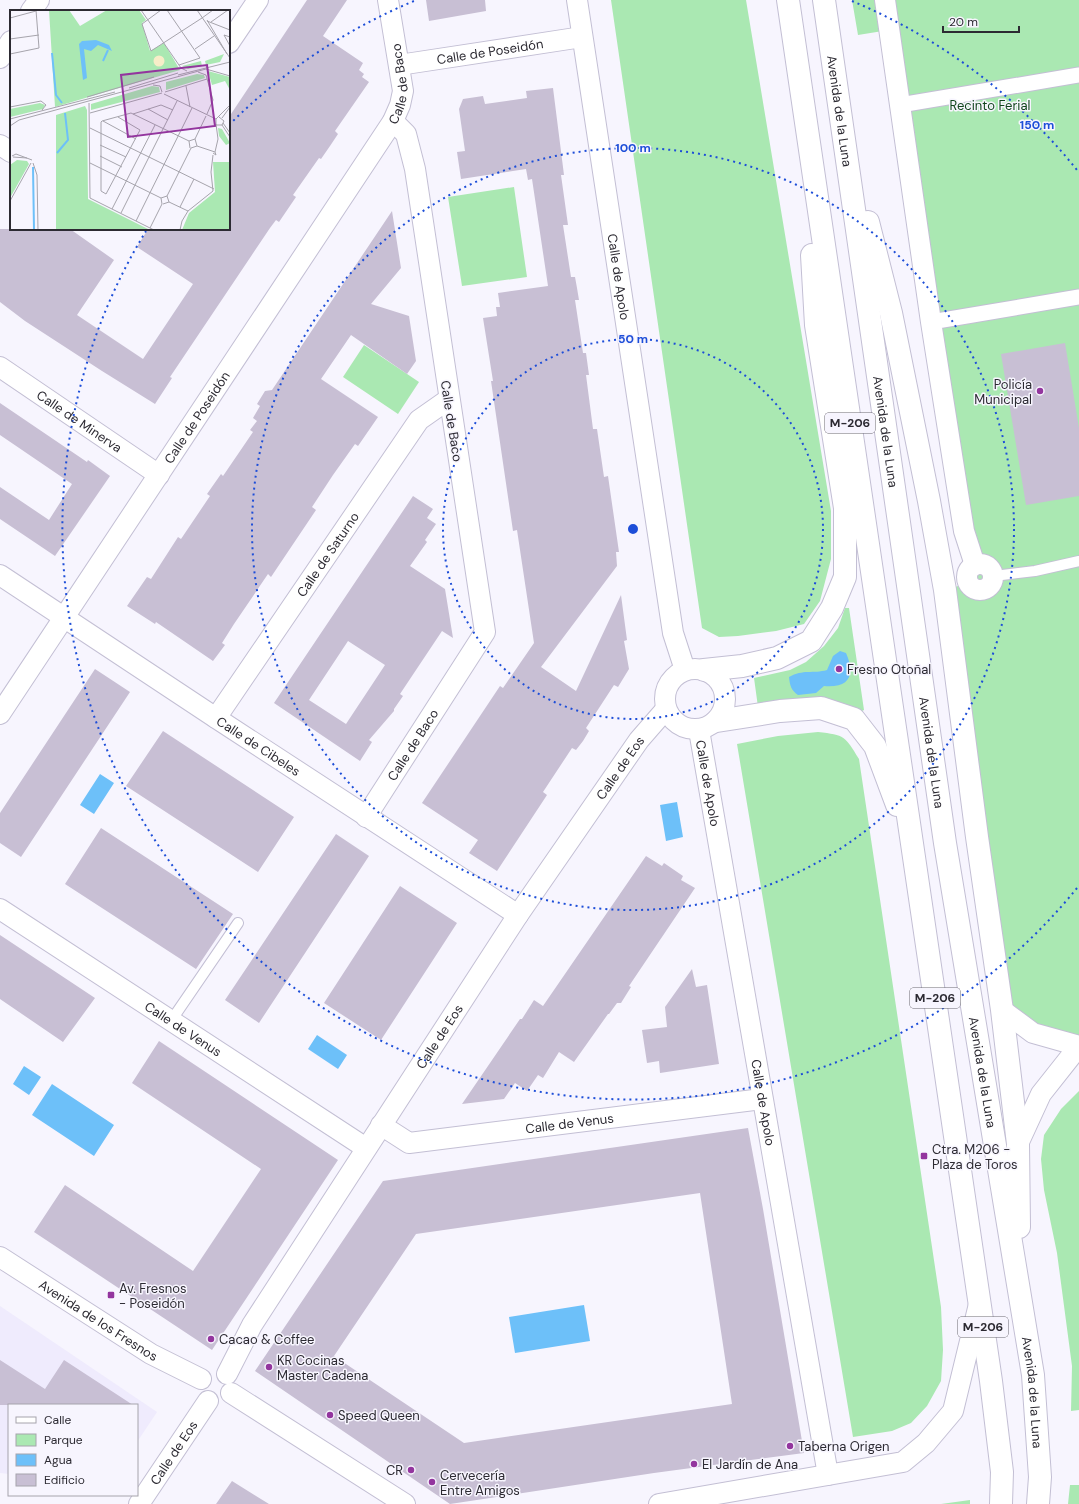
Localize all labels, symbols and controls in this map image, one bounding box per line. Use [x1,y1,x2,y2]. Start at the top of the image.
scale bar [943,8,1019,34]
inset map [10,10,230,230]
text: 20 m [949,14,978,30]
street label: Calle de Poseidón [436,35,544,68]
street label: Calle de Baco [385,42,412,127]
street label: Avenida de la Luna [823,54,856,168]
park label: Recinto Ferial [950,97,1030,114]
text: 150 m [1020,117,1054,133]
text: 100 m [615,140,651,156]
street label: Calle de Apolo [604,233,633,322]
text: 50 m [618,331,648,347]
street label: Calle de Poseidón [160,368,234,467]
street label: Avenida de la Luna [869,375,902,489]
place label: Policía Municipal [974,376,1032,408]
street label: Calle de Baco [437,379,466,463]
street label: Calle de Minerva [33,386,125,456]
marker: Policía Municipal [1035,386,1045,396]
road number: M-206 [825,413,875,433]
street label: Calle de Saturno [293,509,363,600]
centre of rings [626,522,640,536]
place label: Fresno Otoñal [847,661,931,678]
marker: Fresno Otoñal [834,664,844,674]
street label: Avenida de la Luna [915,695,948,809]
street label: Calle de Baco [384,706,442,784]
street label: Calle de Cibeles [213,713,304,780]
street label: Calle de Eos [592,732,648,803]
street label: Calle de Apolo [692,739,724,828]
road number: M-206 [910,988,960,1008]
street label: Calle de Venus [141,998,225,1061]
street label: Calle de Eos [412,1001,467,1072]
street label: Avenida de la Luna [965,1015,1000,1129]
street label: Calle de Apolo [747,1058,779,1147]
street label: Calle de Venus [524,1110,615,1137]
place label: Ctra. M206 - Plaza de Toros [932,1141,1018,1173]
marker: Ctra. M206 - Plaza de Toros [919,1151,929,1161]
street label: Avenida de los Fresnos [36,1276,160,1365]
place label: Av. Fresnos - Poseidón [119,1280,186,1312]
marker: Av. Fresnos - Poseidón [106,1290,116,1300]
road number: M-206 [958,1317,1008,1337]
place label: Cacao & Coffee [219,1331,314,1348]
marker: Cacao & Coffee [206,1334,216,1344]
street label: Avenida de la Luna [1018,1335,1046,1449]
place label: KR Cocinas Master Cadena [277,1352,368,1384]
marker: KR Cocinas Master Cadena [264,1362,274,1372]
legend [8,1404,138,1496]
place label: Speed Queen [338,1407,420,1424]
marker: Speed Queen [325,1410,335,1420]
text: Calle [44,1412,71,1428]
street label: Calle de Eos [146,1417,201,1488]
text: Parque [44,1432,83,1448]
place label: Taberna Origen [798,1438,890,1455]
marker: Taberna Origen [785,1441,795,1451]
text: Agua [44,1452,72,1468]
place label: El Jardín de Ana [702,1456,798,1473]
marker: El Jardín de Ana [689,1459,699,1469]
place label: CR [386,1462,403,1479]
marker: CR [406,1465,416,1475]
place label: Cervecería Entre Amigos [440,1467,520,1499]
text: Edificio [44,1472,85,1488]
marker: Cervecería Entre Amigos [427,1477,437,1487]

